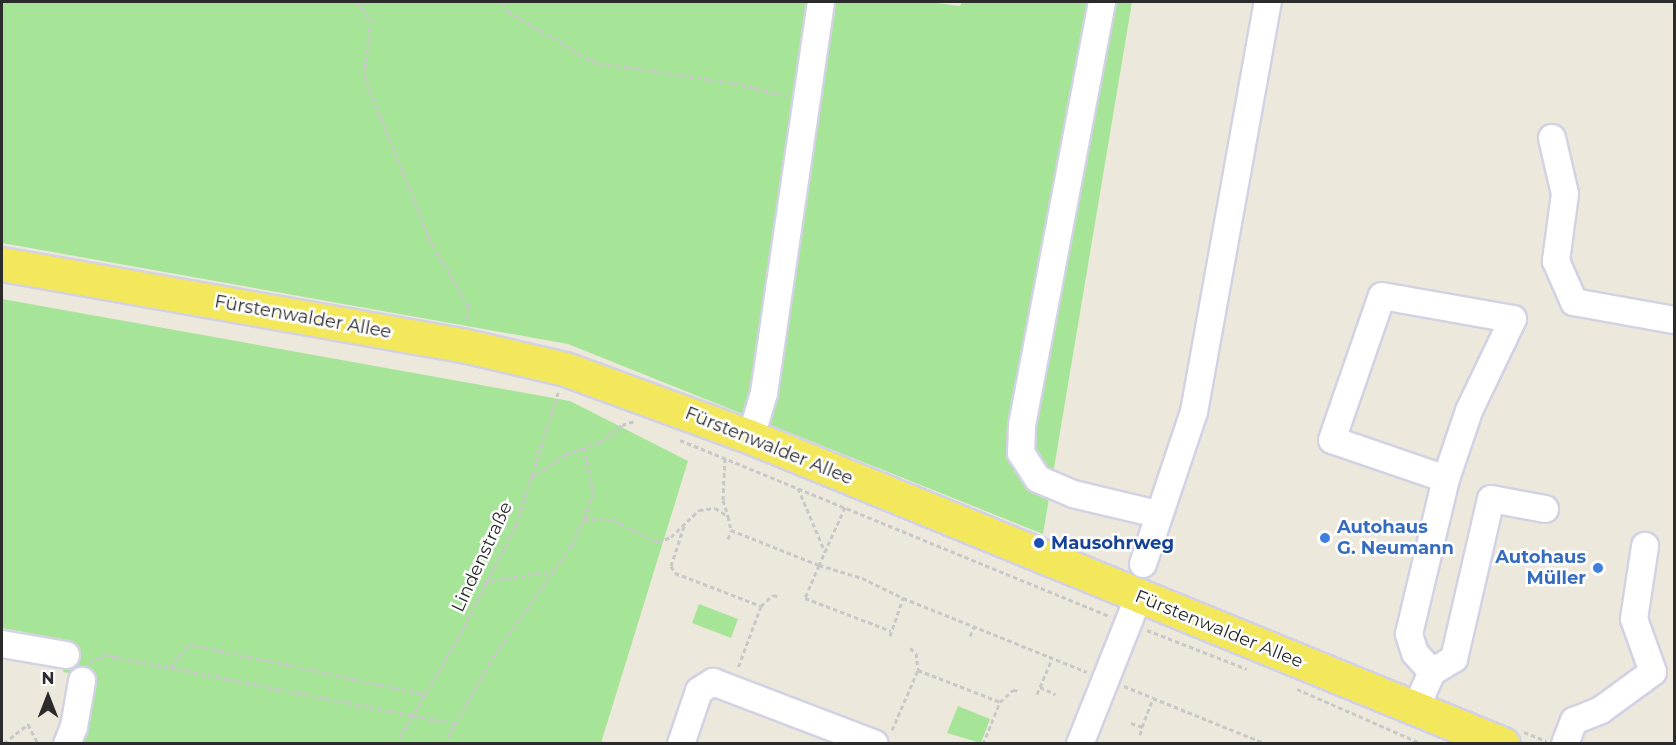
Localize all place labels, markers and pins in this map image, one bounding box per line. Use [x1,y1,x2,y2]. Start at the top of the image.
place label: Autohaus G. Neumann [1337,517,1454,560]
marker: Autohaus G. Neumann [1318,531,1332,545]
place label: Mausohrweg [1051,532,1174,554]
marker: Mausohrweg [1032,536,1046,550]
place label: Autohaus Müller [1495,547,1586,590]
marker: Autohaus Müller [1591,561,1605,575]

